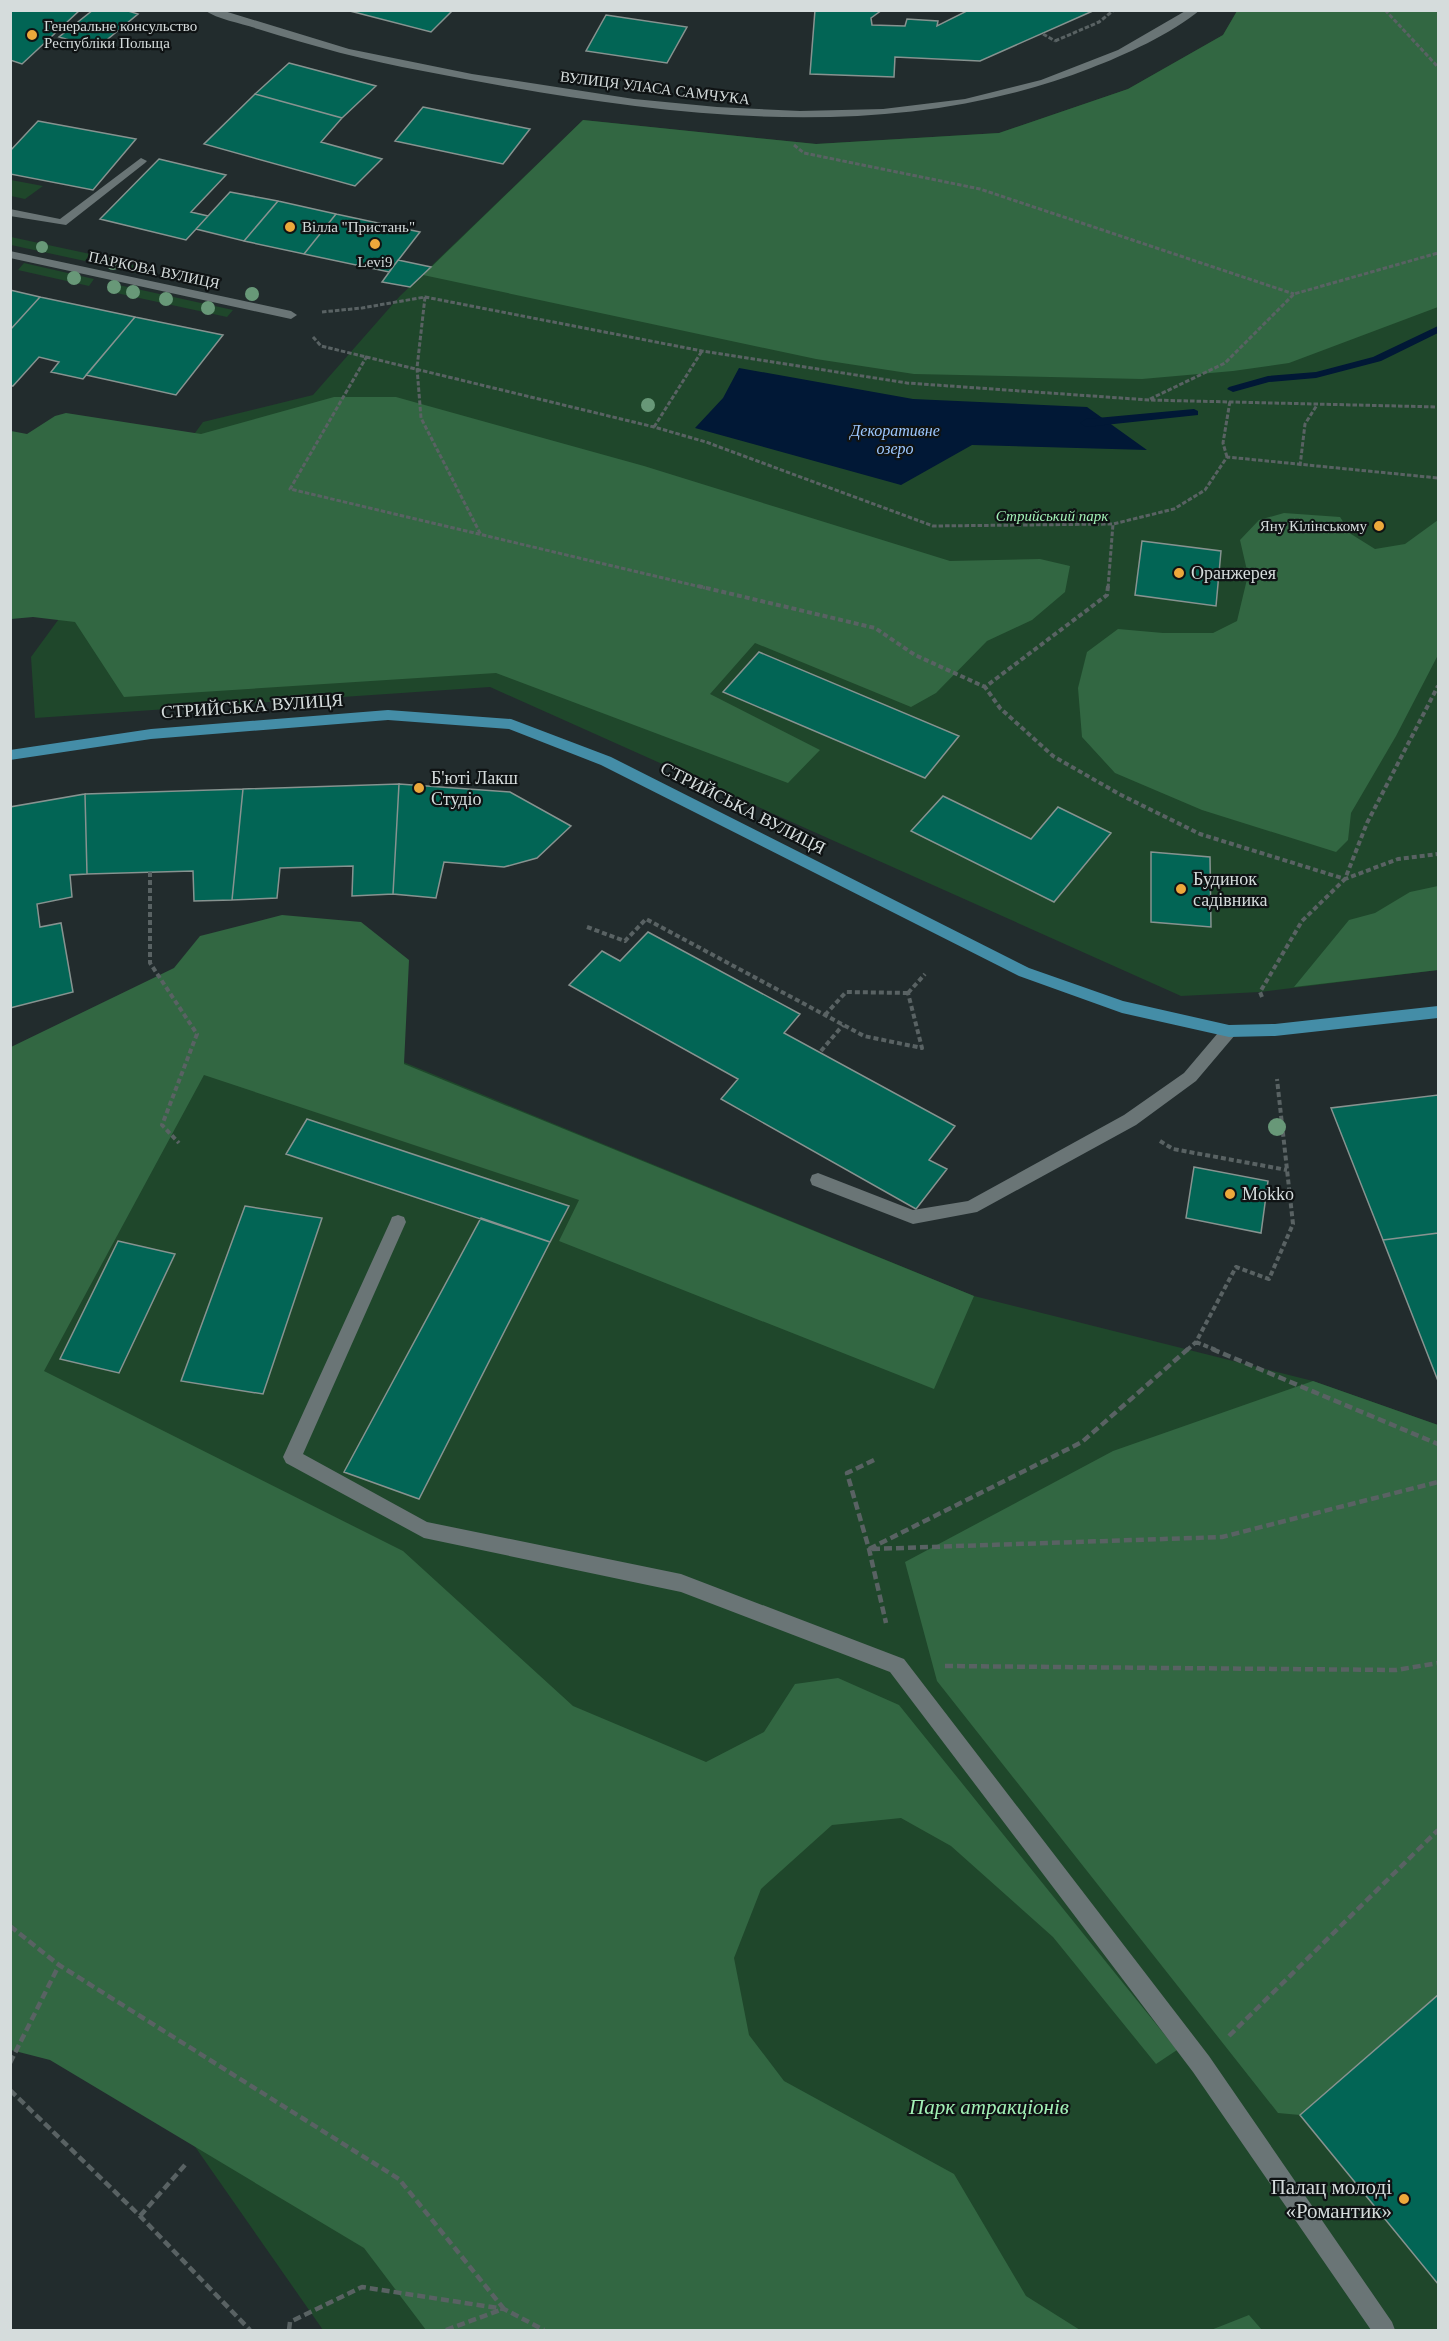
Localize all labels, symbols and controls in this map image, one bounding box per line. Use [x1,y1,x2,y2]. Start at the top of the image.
place label: Генеральне консульство Республіки Польща [44,18,197,51]
marker: Генеральне консульство Республіки Польща [25,28,39,42]
street label: ВУЛИЦЯ УЛАСА САМЧУКА [559,68,751,108]
place label: Вілла "Пристань" [302,219,415,235]
marker: Вілла "Пристань" [283,220,297,234]
marker: Levi9 [368,237,382,251]
street label: ПАРКОВА ВУЛИЦЯ [87,248,221,292]
place label: Levi9 [358,254,393,270]
water label: Декоративне озеро [848,422,940,458]
park label: Стрийський парк [996,508,1109,524]
place label: Яну Кілінському [1260,518,1367,534]
marker: Яну Кілінському [1372,519,1386,533]
place label: Оранжерея [1191,563,1276,583]
marker: Оранжерея [1172,566,1186,580]
street label: СТРИЙСЬКА ВУЛИЦЯ [160,690,344,722]
street label: СТРИЙСЬКА ВУЛИЦЯ [657,758,829,858]
place label: Б'юті Лакш Студіо [431,768,518,809]
marker: Б'юті Лакш Студіо [412,781,426,795]
place label: Будинок садівника [1193,869,1268,910]
marker: Будинок садівника [1174,882,1188,896]
place label: Mokko [1242,1184,1294,1204]
marker: Mokko [1223,1187,1237,1201]
park label: Парк атракціонів [908,2095,1069,2119]
place label: Палац молоді «Романтик» [1271,2175,1392,2223]
marker: Палац молоді «Романтик» [1397,2192,1411,2206]

